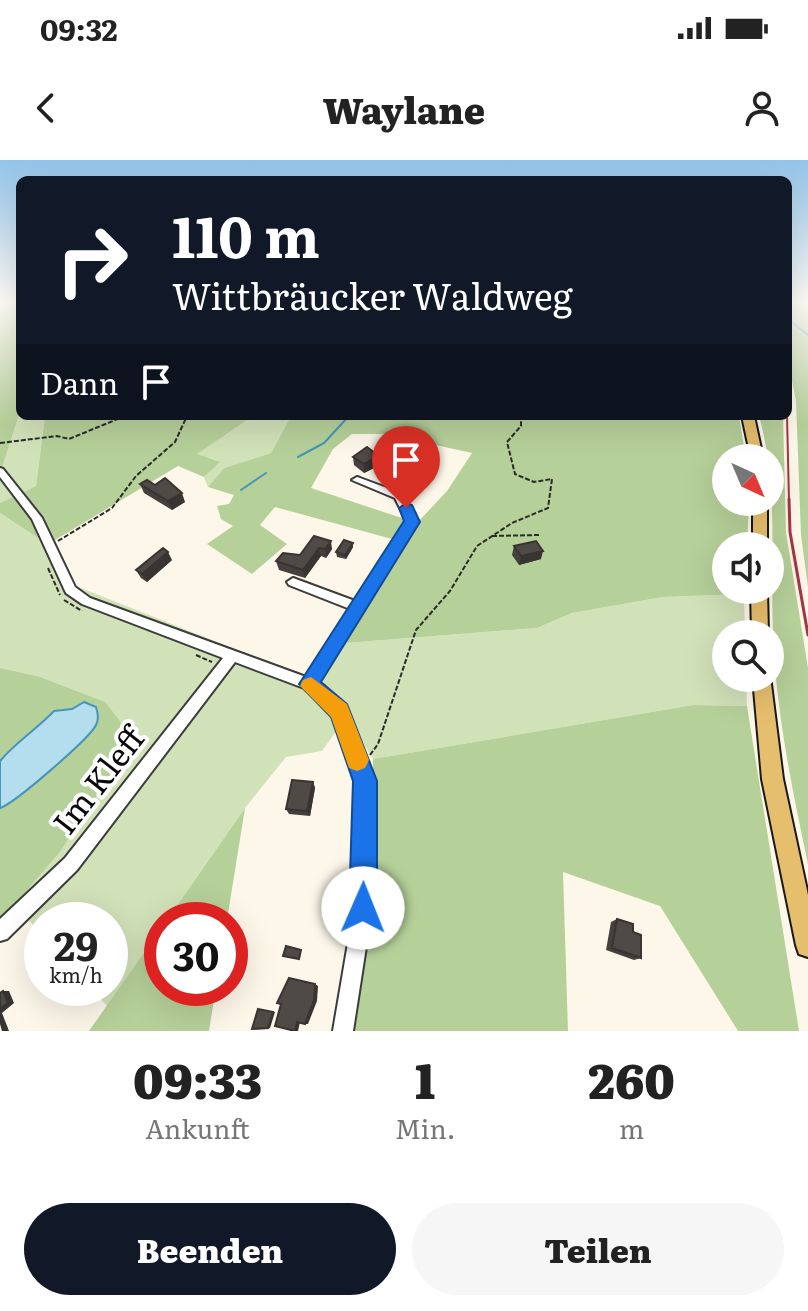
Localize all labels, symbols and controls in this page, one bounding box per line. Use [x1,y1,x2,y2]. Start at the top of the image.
text: 09:32 [40,6,118,50]
text: Waylane [323,82,485,135]
icon: back [24,86,68,130]
icon: person [740,86,784,130]
text: 110 m [172,192,320,275]
icon: right [40,208,144,312]
text: Wittbräucker Waldweg [172,268,573,321]
text: Dann [40,360,118,404]
icon: arrive [134,360,178,404]
pin [372,426,440,508]
icon: arrive [384,438,428,482]
north arrow [712,444,784,516]
map controls [712,444,784,692]
button: sound [712,532,784,604]
button: search [712,620,784,692]
street label: Im Kleff [39,713,156,843]
position arrow [321,866,405,950]
speed limit sign: 30 [144,902,248,1006]
text: 29 [54,914,98,973]
text: km/h [49,959,103,989]
text: 09:33 [133,1043,262,1114]
text: 1 [415,1043,435,1114]
text: 260 [588,1043,675,1114]
text: Ankunft [145,1108,250,1147]
text: Min. [395,1108,455,1147]
text: m [619,1108,644,1147]
button: Beenden [24,1203,396,1295]
button: Teilen [412,1203,784,1295]

